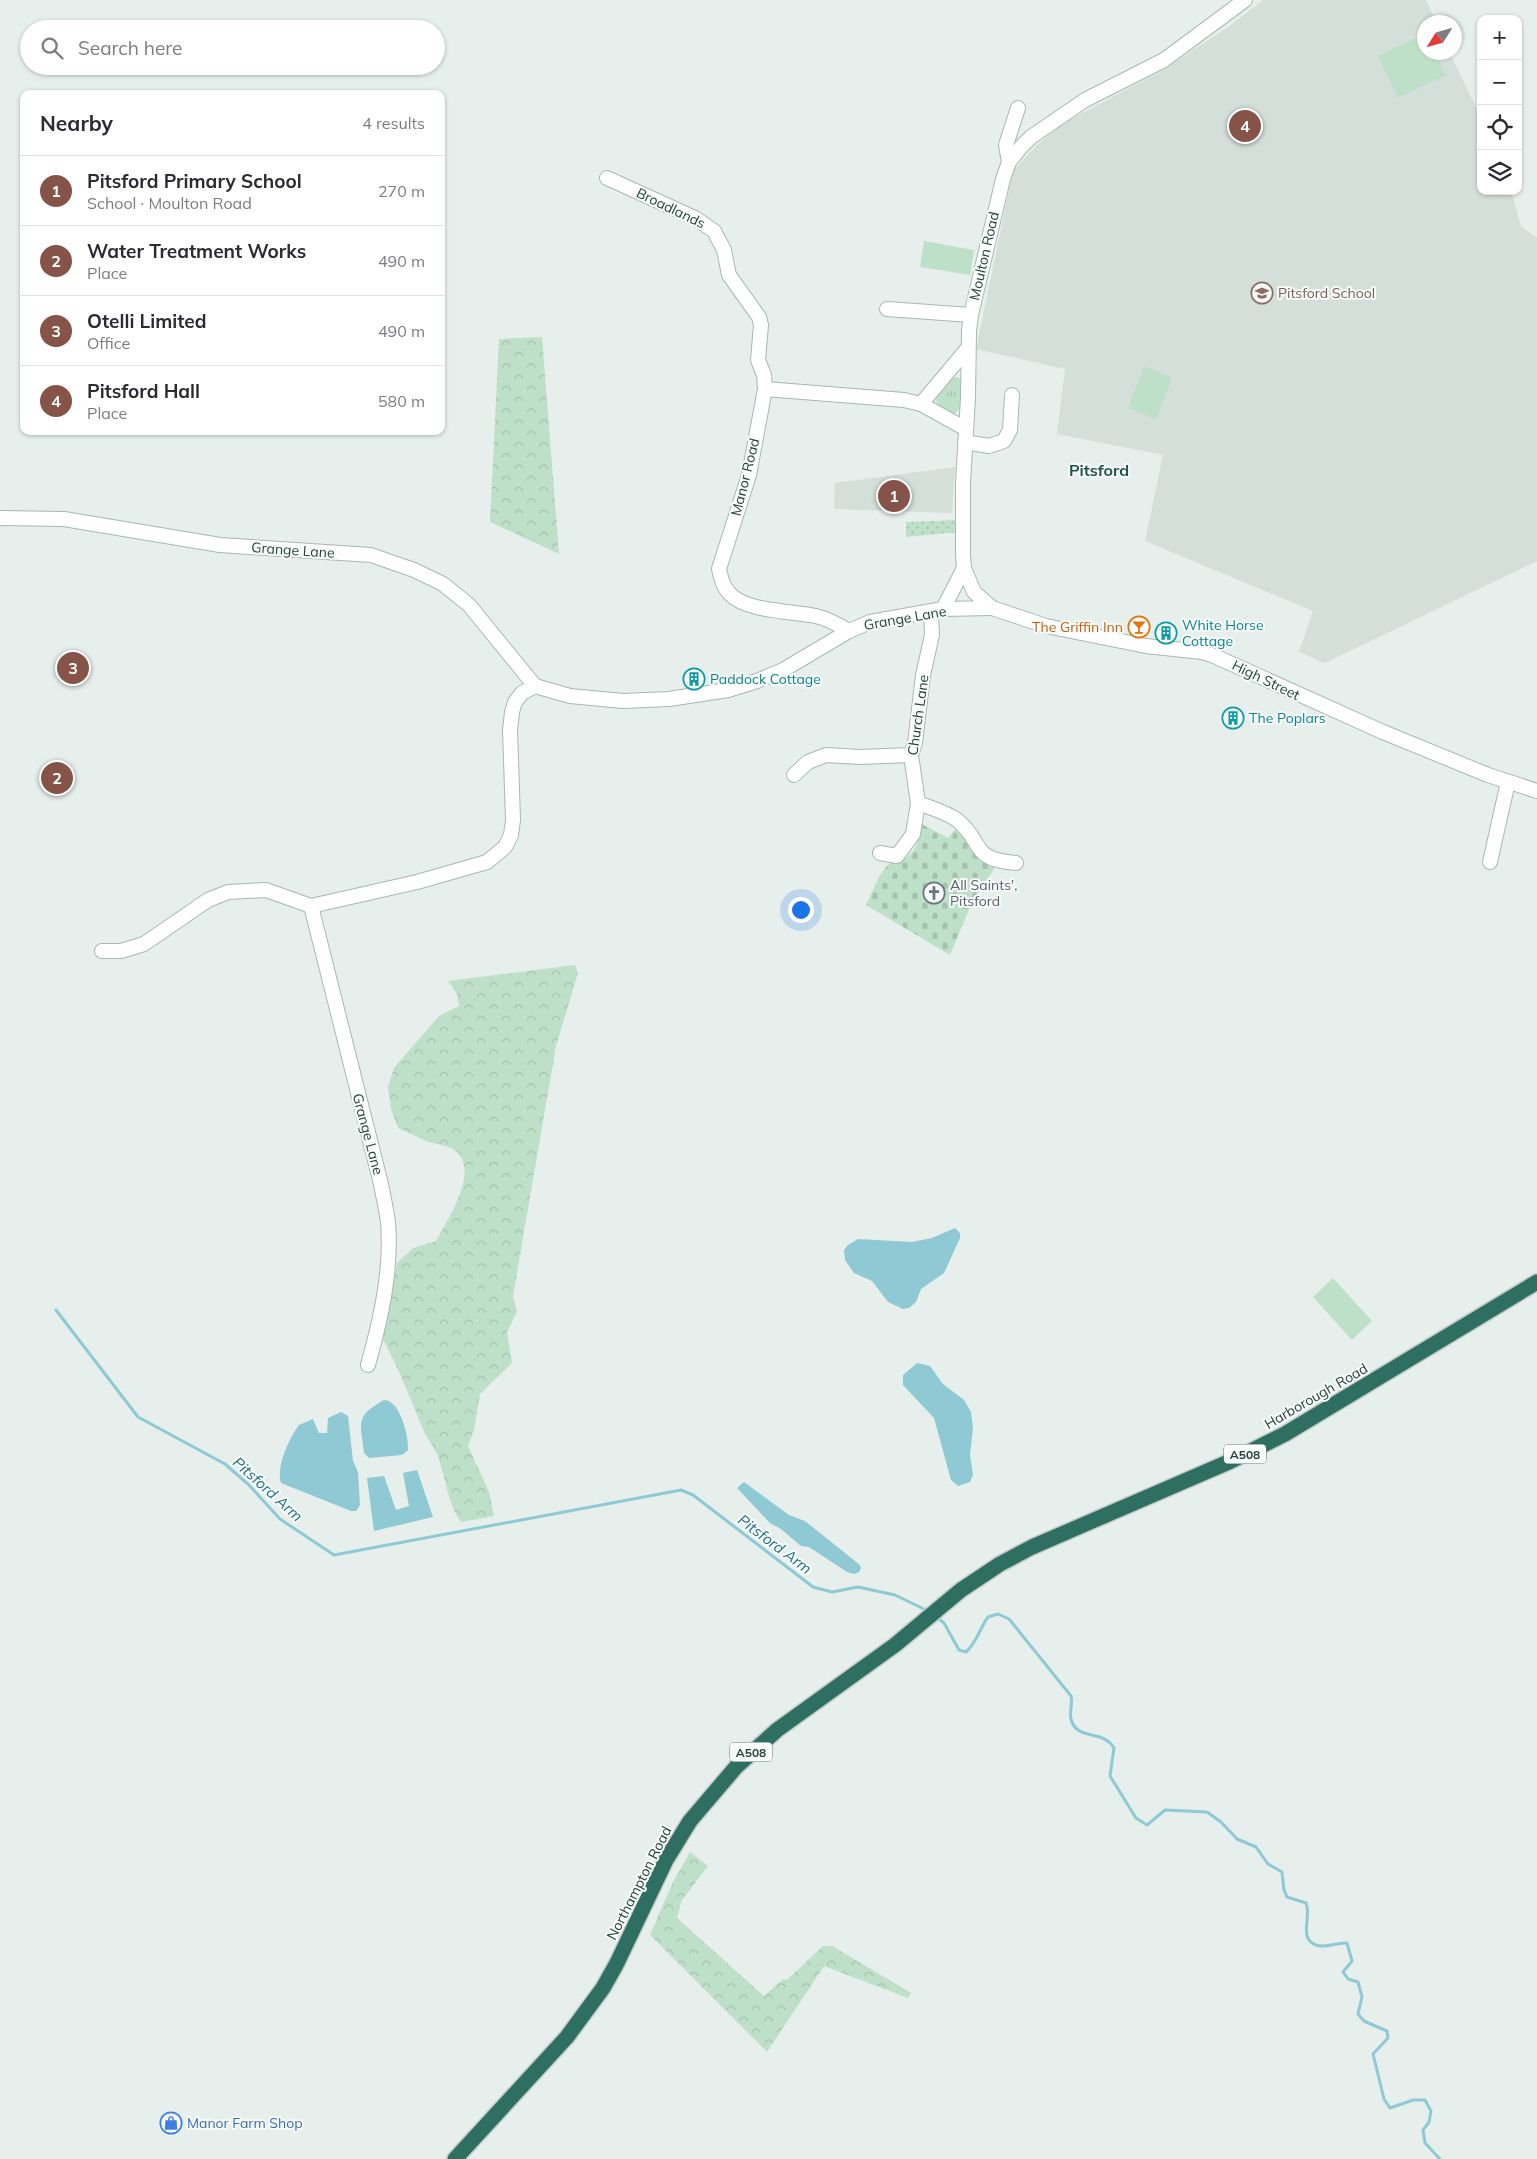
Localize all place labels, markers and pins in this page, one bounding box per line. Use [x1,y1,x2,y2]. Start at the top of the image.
pin: 4 [1229,107,1261,145]
school or university icon: Pitsford School [1250,281,1274,305]
place label: Pitsford School [1278,284,1375,302]
pin: 1 [878,477,910,515]
bar icon: The Griffin Inn [1127,615,1151,639]
place label: White Horse Cottage [1182,616,1264,650]
place label: The Griffin Inn [1032,618,1123,636]
building icon: White Horse Cottage [1154,621,1178,645]
pin: 3 [57,649,89,687]
building icon: Paddock Cottage [682,667,706,691]
place label: Paddock Cottage [710,670,821,688]
building icon: The Poplars [1221,706,1245,730]
place label: The Poplars [1249,709,1326,727]
pin: 2 [41,759,73,797]
place label: All Saints', Pitsford [950,876,1017,910]
church icon: All Saints', Pitsford [922,881,946,905]
shop icon: Manor Farm Shop [159,2111,183,2135]
place label: Manor Farm Shop [187,2114,303,2132]

